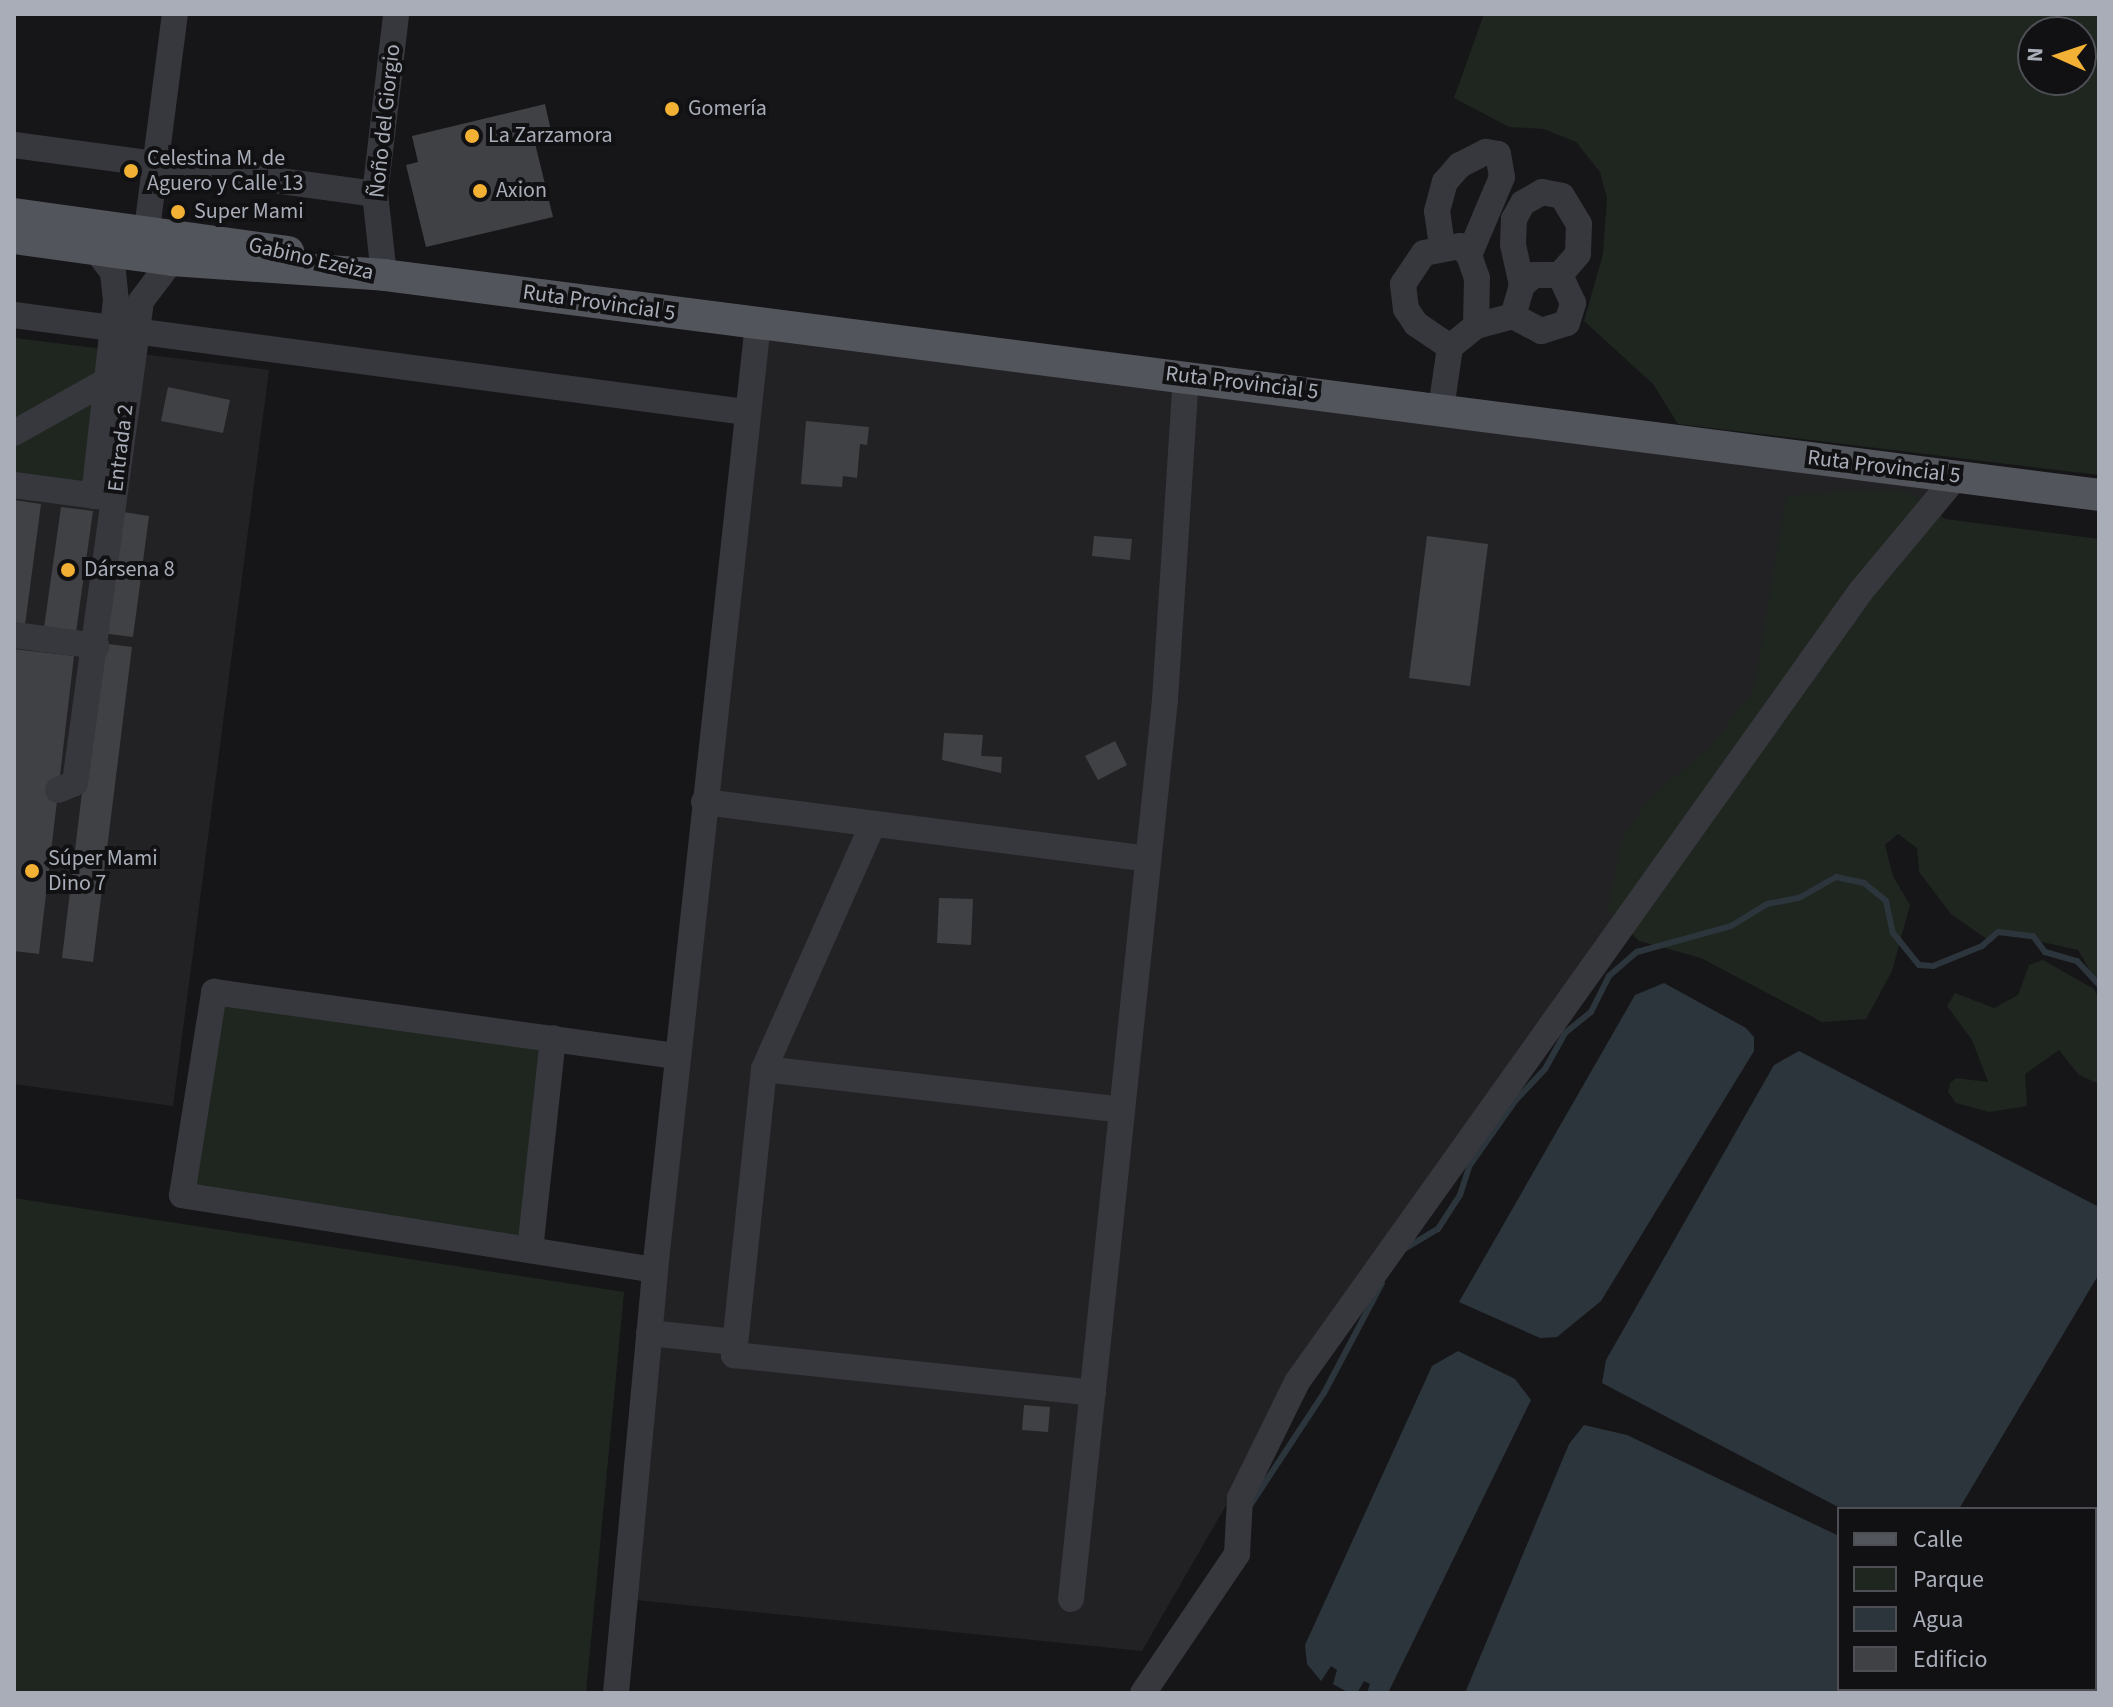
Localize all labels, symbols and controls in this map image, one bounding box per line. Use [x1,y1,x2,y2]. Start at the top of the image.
north arrow [2017,16,2097,96]
street label: Ñoño del Giorgio [364,43,406,199]
text: N [2019,47,2051,63]
place label: Gomería [688,96,767,122]
marker: Gomería [663,100,681,118]
place label: La Zarzamora [488,123,613,149]
marker: La Zarzamora [463,127,481,145]
place label: Celestina M. de Aguero y Calle 13 [147,145,303,196]
marker: Celestina M. de Aguero y Calle 13 [122,162,140,180]
place label: Axion [496,178,547,204]
marker: Axion [471,182,489,200]
place label: Super Mami [194,199,304,225]
marker: Super Mami [169,203,187,221]
street label: Gabino Ezeiza [246,232,376,286]
street label: Ruta Provincial 5 [521,279,677,327]
street label: Ruta Provincial 5 [1164,361,1320,405]
street label: Entrada 2 [103,403,139,493]
street label: Ruta Provincial 5 [1806,445,1962,489]
place label: Dársena 8 [84,557,175,583]
marker: Dársena 8 [59,561,77,579]
place label: Súper Mami Dino 7 [48,845,158,896]
marker: Súper Mami Dino 7 [23,862,41,880]
legend [1837,1507,2097,1691]
text: Calle [1913,1522,1963,1557]
text: Parque [1913,1562,1984,1597]
text: Agua [1913,1602,1963,1637]
text: Edificio [1913,1642,1987,1677]

